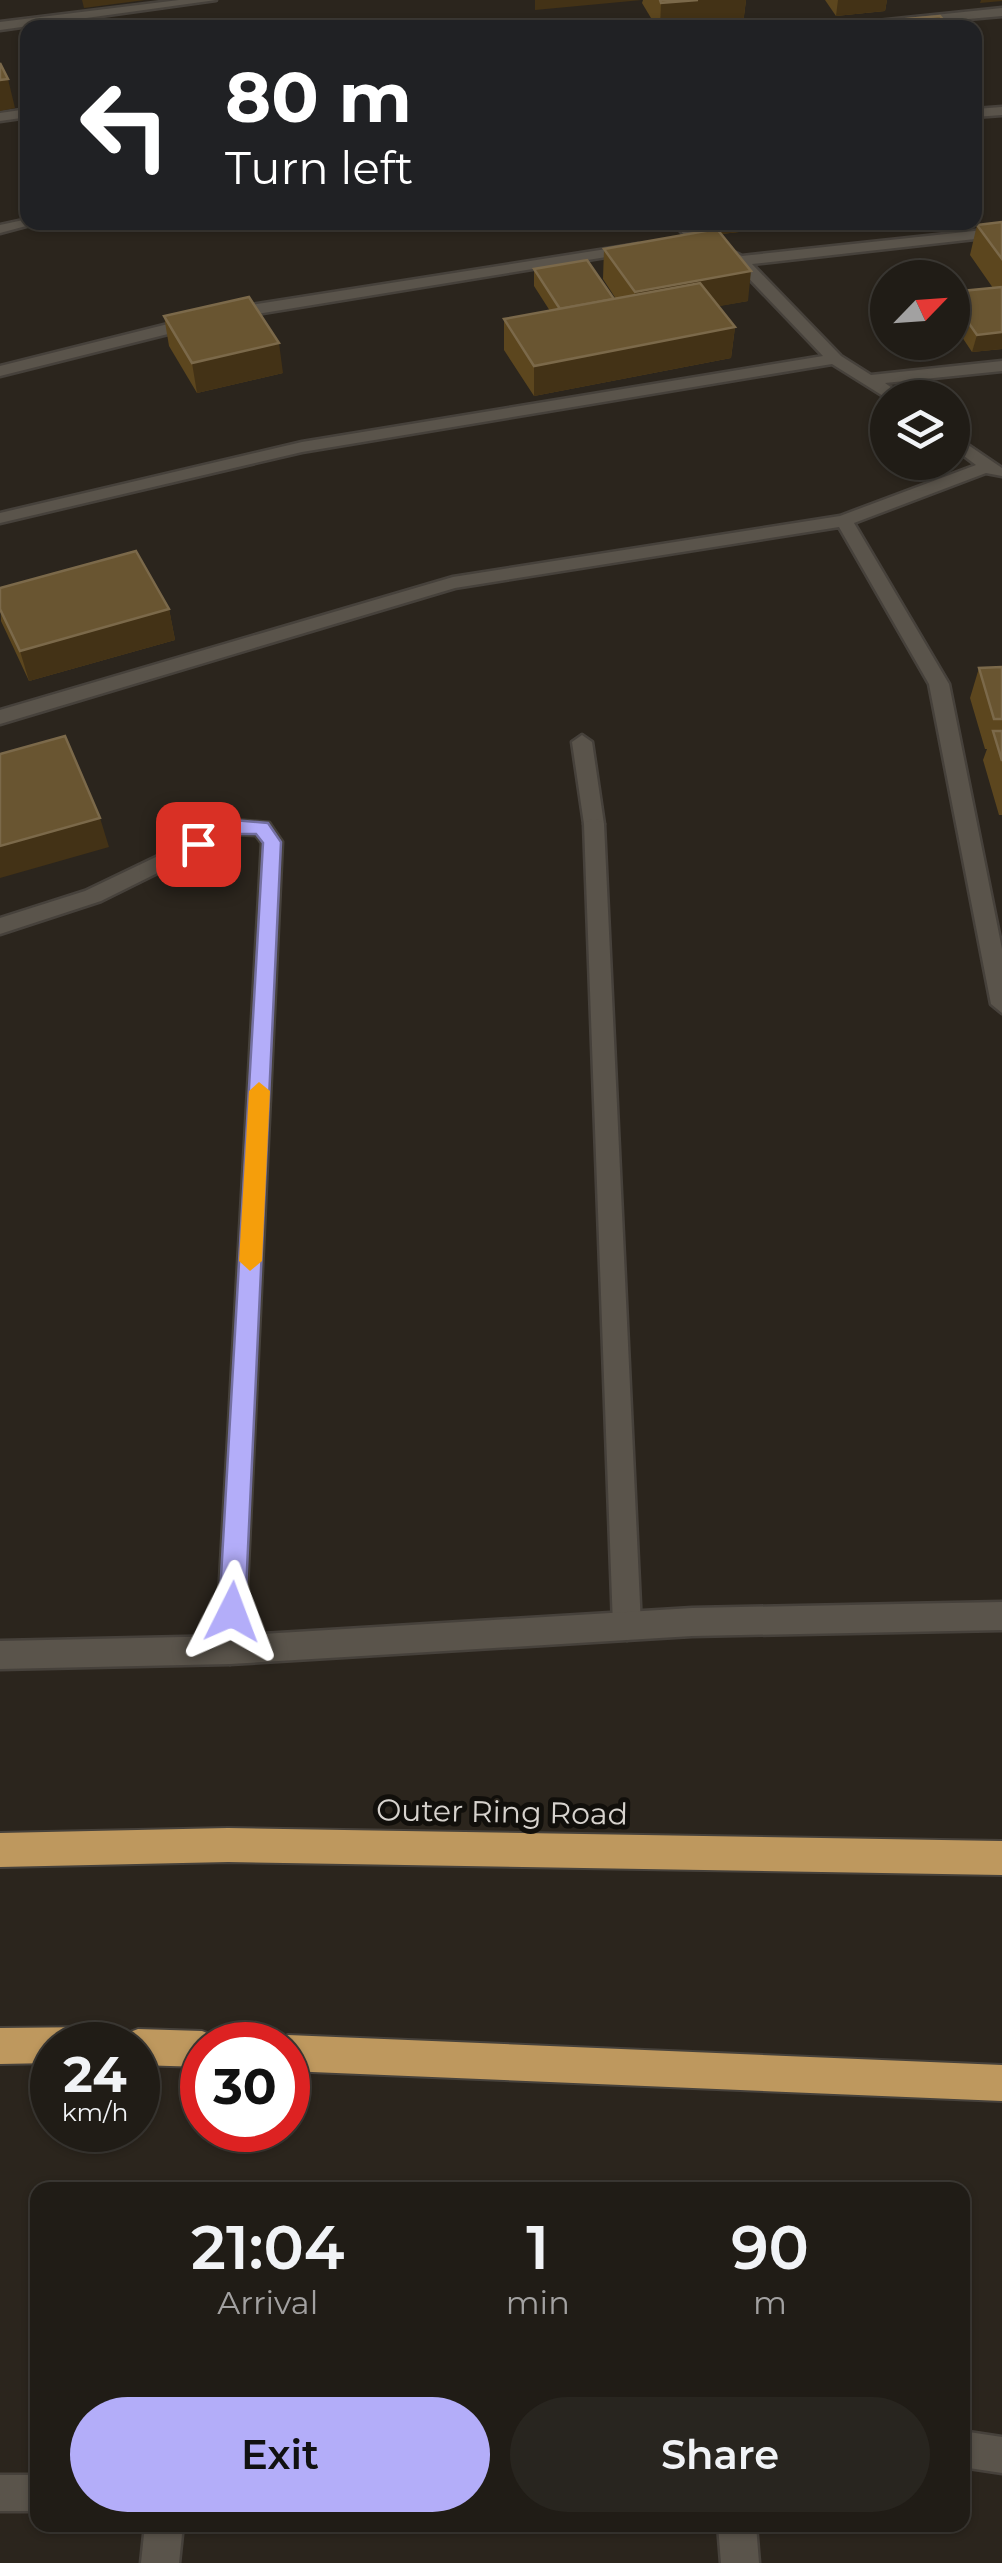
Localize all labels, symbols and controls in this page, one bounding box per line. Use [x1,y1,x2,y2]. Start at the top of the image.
text: 80 m [225,54,412,140]
icon: left [60,60,190,190]
text: Turn left [225,140,413,195]
north arrow [870,260,970,360]
map controls [870,260,970,480]
button: layers [870,380,970,480]
pin [156,802,241,887]
icon: arrive [171,817,226,872]
position arrow [180,1560,284,1664]
street label: Outer Ring Road [376,1791,628,1833]
speed limit sign: 30 [180,2022,310,2152]
text: 24 [63,2044,127,2105]
text: km/h [62,2097,128,2127]
text: 21:04 [191,2211,345,2284]
text: 1 [526,2211,549,2284]
text: 90 [731,2211,809,2284]
text: Arrival [217,2283,318,2322]
text: min [506,2283,570,2322]
text: m [753,2283,787,2322]
button: Exit [70,2397,490,2512]
button: Share [510,2397,930,2512]

